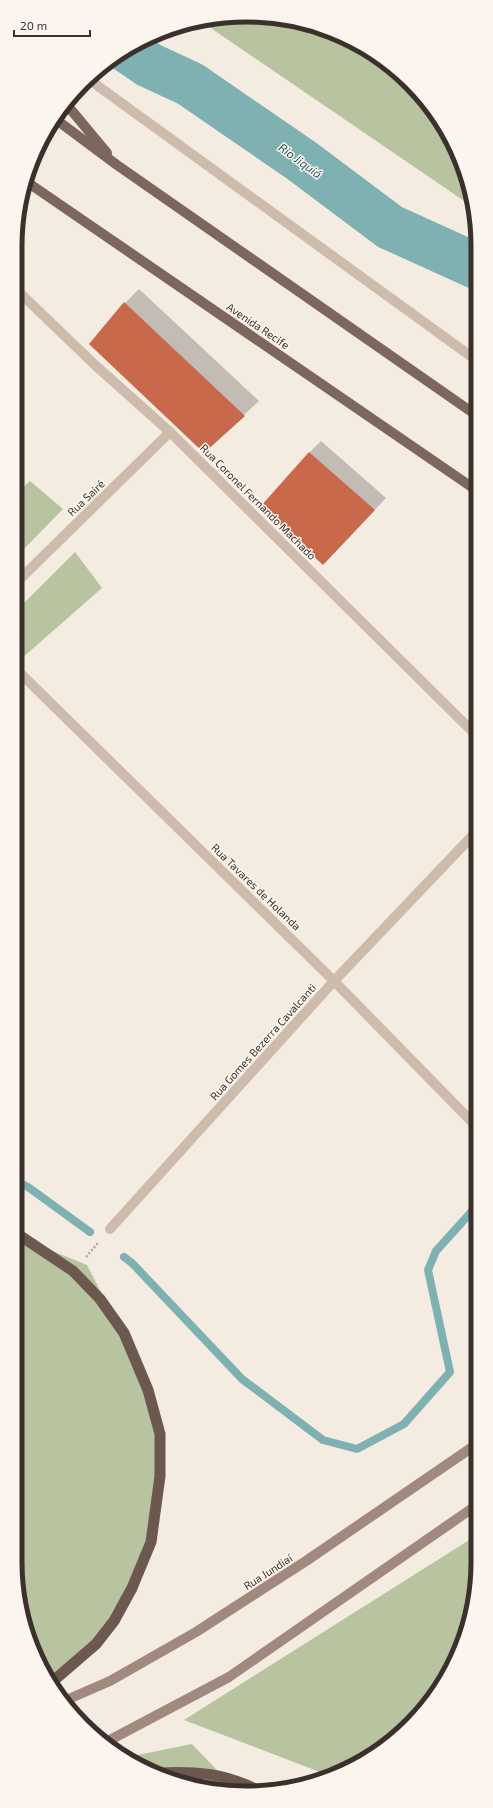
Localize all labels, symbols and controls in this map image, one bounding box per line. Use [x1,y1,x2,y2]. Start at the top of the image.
scale bar [14,12,90,38]
text: 20 m [20,18,47,32]
water label: Rio Jiquiá [276,140,325,181]
street label: Avenida Recife [224,300,292,351]
street label: Rua Coronel Fernando Machado [198,441,319,562]
street label: Rua Sairé [64,477,107,519]
street label: Rua Tavares de Holanda [209,841,304,933]
street label: Rua Gomes Bezerra Cavalcanti [207,981,318,1102]
street label: Rua Jundiaí [241,1550,296,1592]

